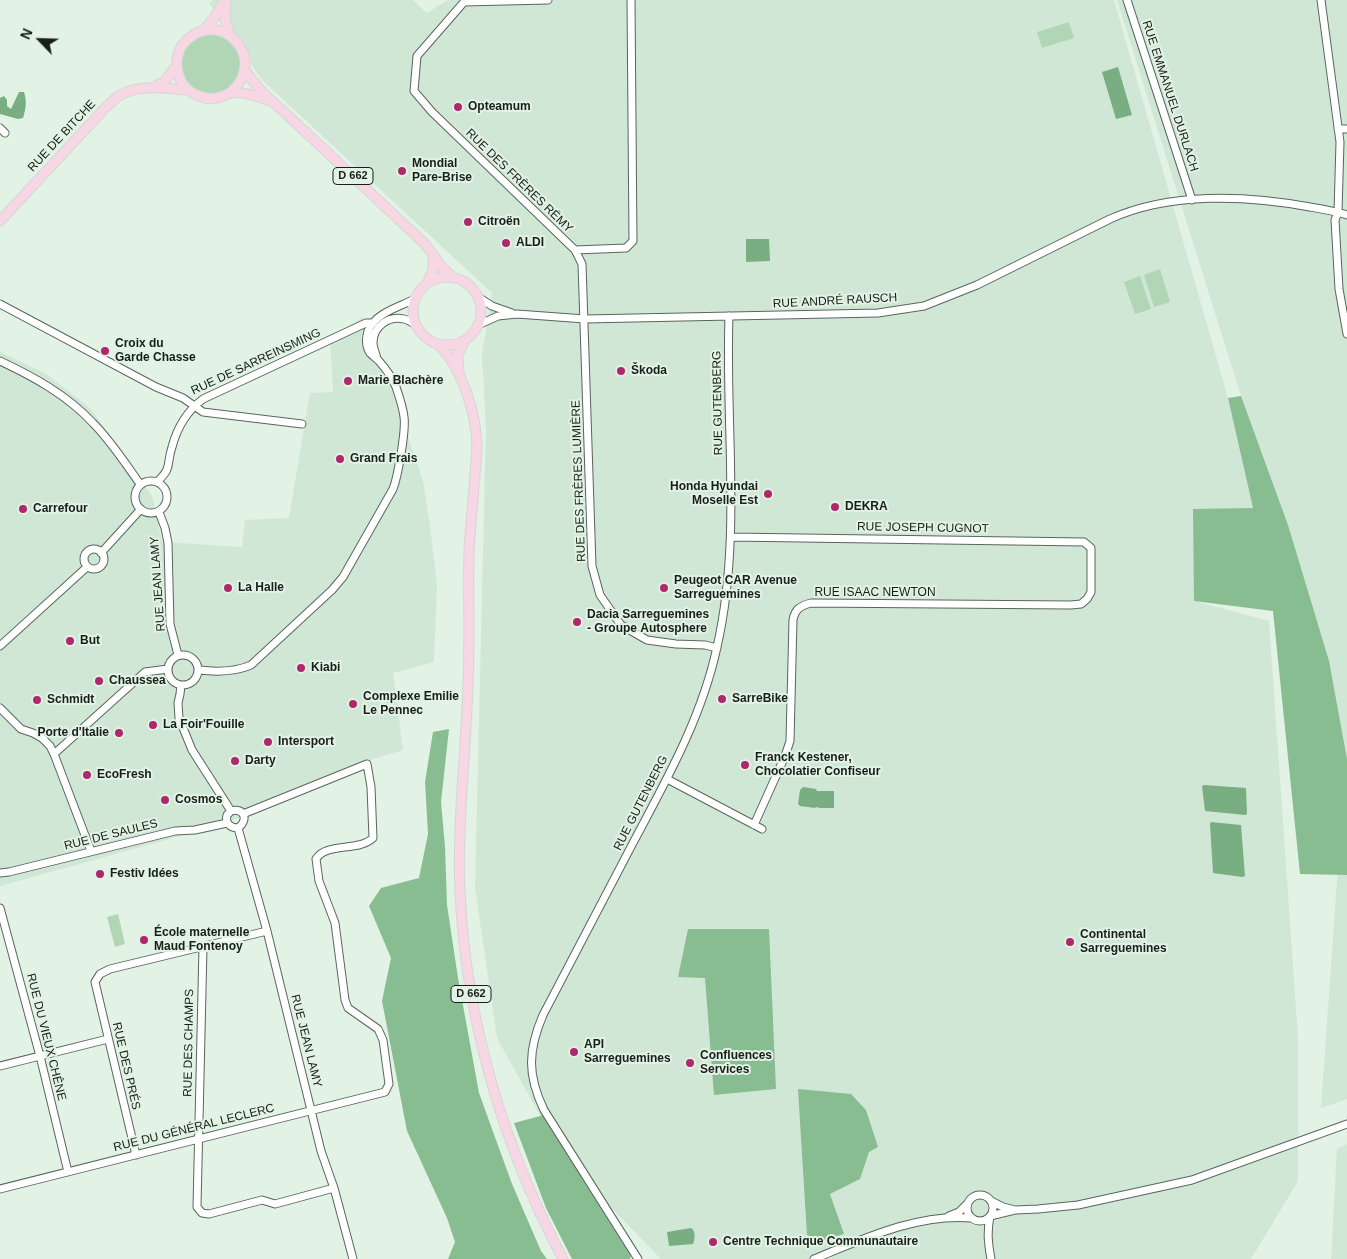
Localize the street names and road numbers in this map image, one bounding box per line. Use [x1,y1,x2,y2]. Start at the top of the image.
street label: RUE EMMANUEL DURLACH [1139,19,1201,173]
street label: RUE DE BITCHE [25,97,99,175]
street label: RUE DES FRÈRES RÉMY [462,126,576,236]
road number: D 662 [333,168,373,185]
street label: RUE ANDRÉ RAUSCH [772,291,898,311]
street label: RUE DE SARREINSMING [189,326,323,398]
street label: RUE GUTENBERG [710,351,726,455]
street label: RUE DES FRÈRES LUMIÈRE [569,400,589,562]
street label: RUE JOSEPH CUGNOT [857,520,989,536]
street label: RUE JEAN LAMY [147,536,169,632]
street label: RUE ISAAC NEWTON [814,586,936,600]
street label: RUE GUTENBERG [611,753,671,853]
street label: RUE DE SAULES [63,816,159,854]
street label: RUE DU VIEUX CHÊNE [23,972,69,1102]
road number: D 662 [451,986,491,1002]
street label: RUE DES CHAMPS [181,989,197,1097]
street label: RUE JEAN LAMY [287,993,325,1089]
street label: RUE DES PRÉS [109,1021,143,1111]
street label: RUE DU GÉNÉRAL LECLERC [112,1101,276,1155]

